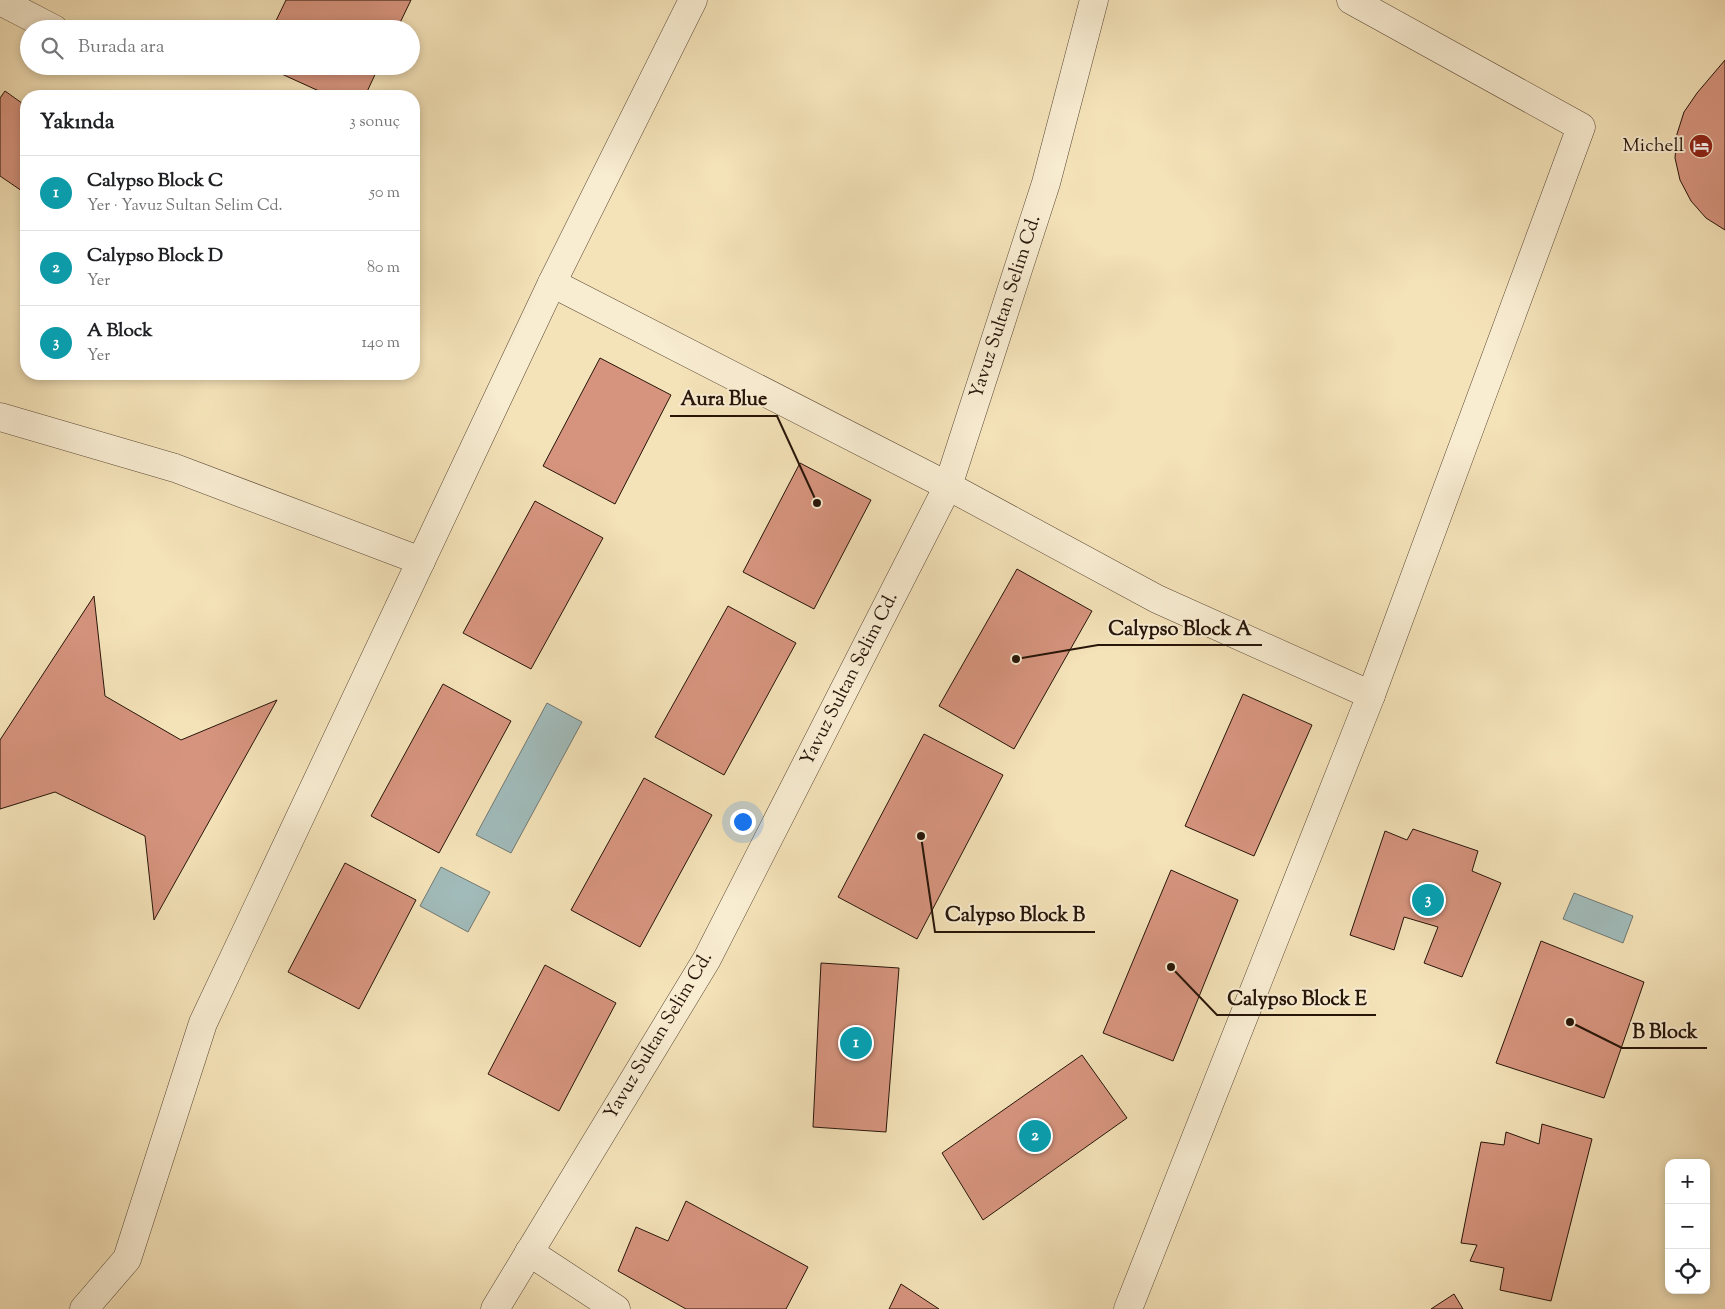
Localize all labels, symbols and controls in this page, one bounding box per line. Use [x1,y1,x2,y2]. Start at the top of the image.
search box [20,20,420,75]
icon: search [38,34,66,62]
text: Burada ara [78,34,164,61]
text: Yakında [40,108,114,138]
text: 3 sonuç [349,111,400,134]
place label: Michell [1622,133,1684,160]
hotel icon: Michell [1688,133,1714,159]
text: Calypso Block C [87,168,223,195]
text: 1 [53,182,59,205]
text: 50 m [369,182,400,205]
text: Yer · Yavuz Sultan Selim Cd. [87,195,282,218]
street label: Yavuz Sultan Selim Cd. [964,212,1048,402]
text: Calypso Block D [87,243,223,270]
text: 2 [52,257,60,280]
text: 80 m [367,257,400,280]
text: Yer [87,270,110,293]
text: A Block [87,318,153,345]
text: 3 [53,332,59,355]
text: 140 m [362,332,400,355]
text: Yer [87,345,110,368]
callout: Aura Blue [670,381,777,416]
text: Aura Blue [681,386,767,415]
street label: Yavuz Sultan Selim Cd. [794,588,906,770]
callout: Calypso Block A [1098,610,1262,645]
text: Calypso Block A [1108,616,1253,645]
your location [730,809,756,835]
pin: 3 [1412,881,1444,919]
callout: Calypso Block B [935,897,1095,932]
text: Calypso Block B [945,902,1085,931]
street label: Yavuz Sultan Selim Cd. [598,947,720,1125]
callout: Calypso Block E [1217,980,1376,1015]
text: Calypso Block E [1227,986,1368,1015]
callout: B Block [1622,1013,1707,1048]
text: B Block [1632,1019,1698,1048]
pin: 1 [840,1024,872,1062]
pin: 2 [1019,1117,1051,1155]
map controls [1665,1159,1710,1294]
button: + [1665,1159,1710,1204]
button: − [1665,1204,1710,1249]
button: locate [1665,1249,1710,1294]

